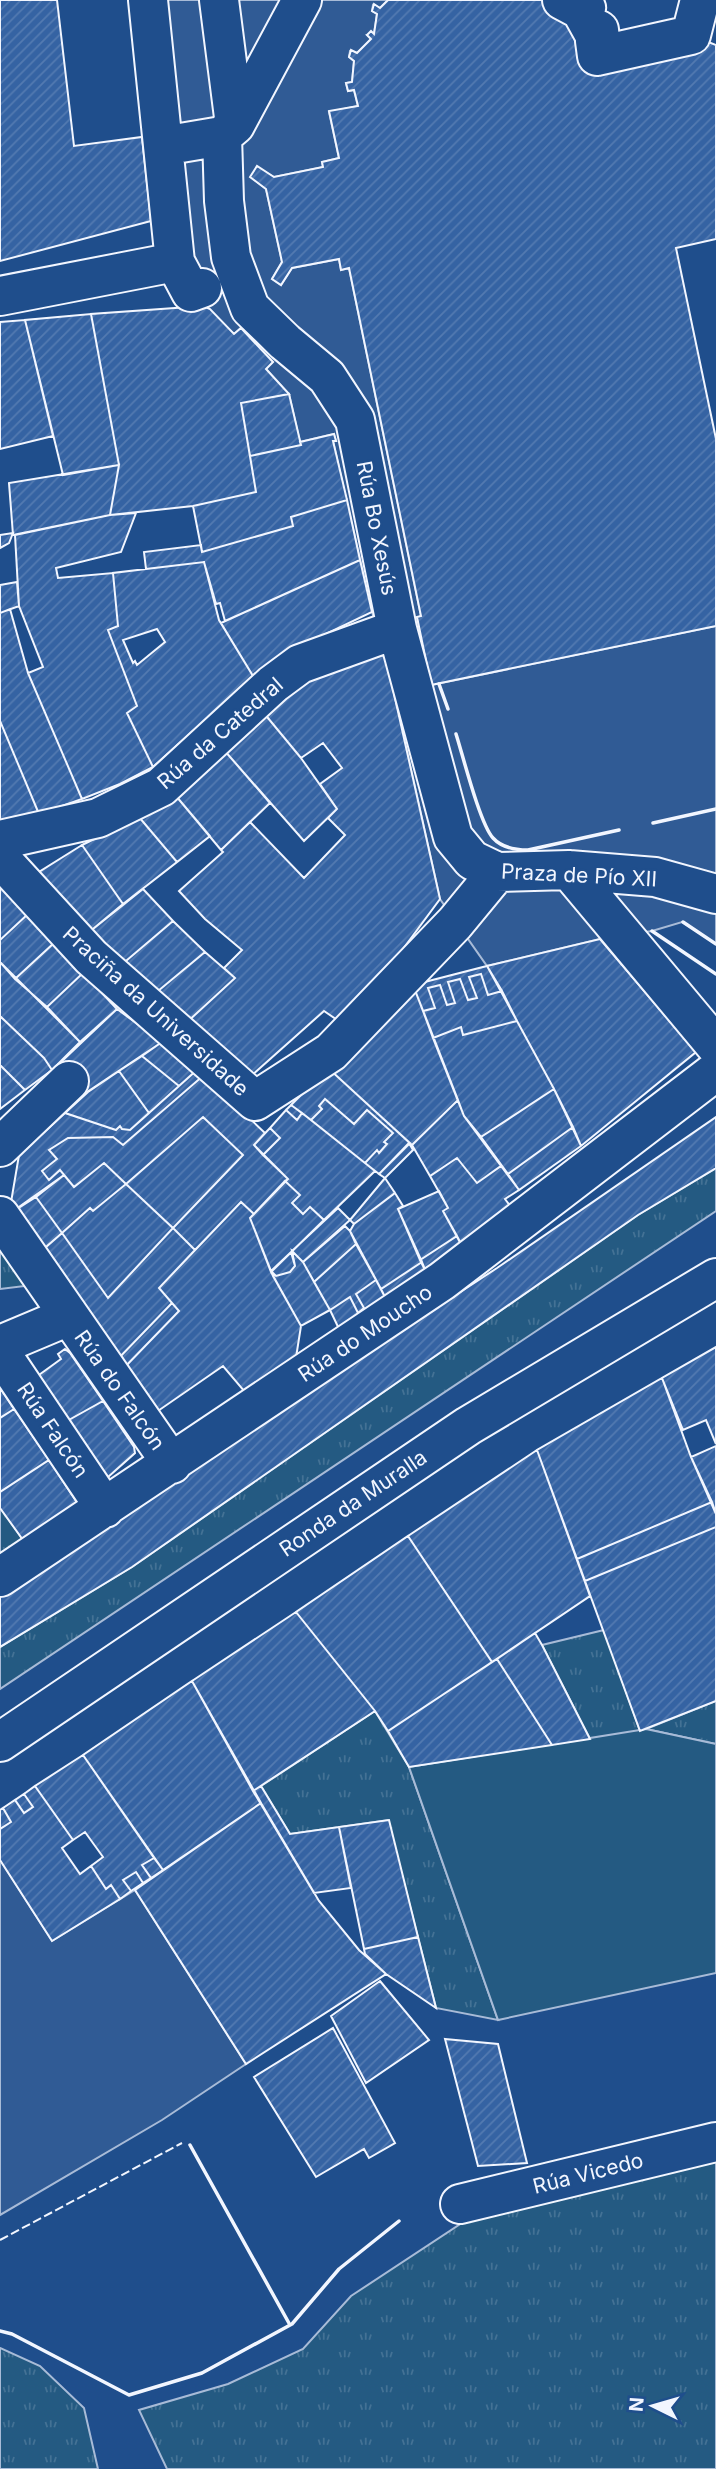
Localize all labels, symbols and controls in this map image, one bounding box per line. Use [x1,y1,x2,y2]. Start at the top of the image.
street label: Rúa Bo Xesús [352,459,402,597]
street label: Rúa da Catedral [152,672,288,794]
street label: Praza de Pío XII [500,858,658,892]
street label: Praciña da Universidade [58,921,254,1101]
street label: Rúa do Moucho [293,1279,437,1387]
street label: Rúa do Falcón [69,1325,171,1455]
street label: Rúa Falcón [12,1378,94,1482]
street label: Ronda da Muralla [275,1444,431,1562]
street label: Rúa Vicedo [530,2147,646,2199]
north arrow [618,2371,688,2441]
text: N [624,2396,649,2413]

